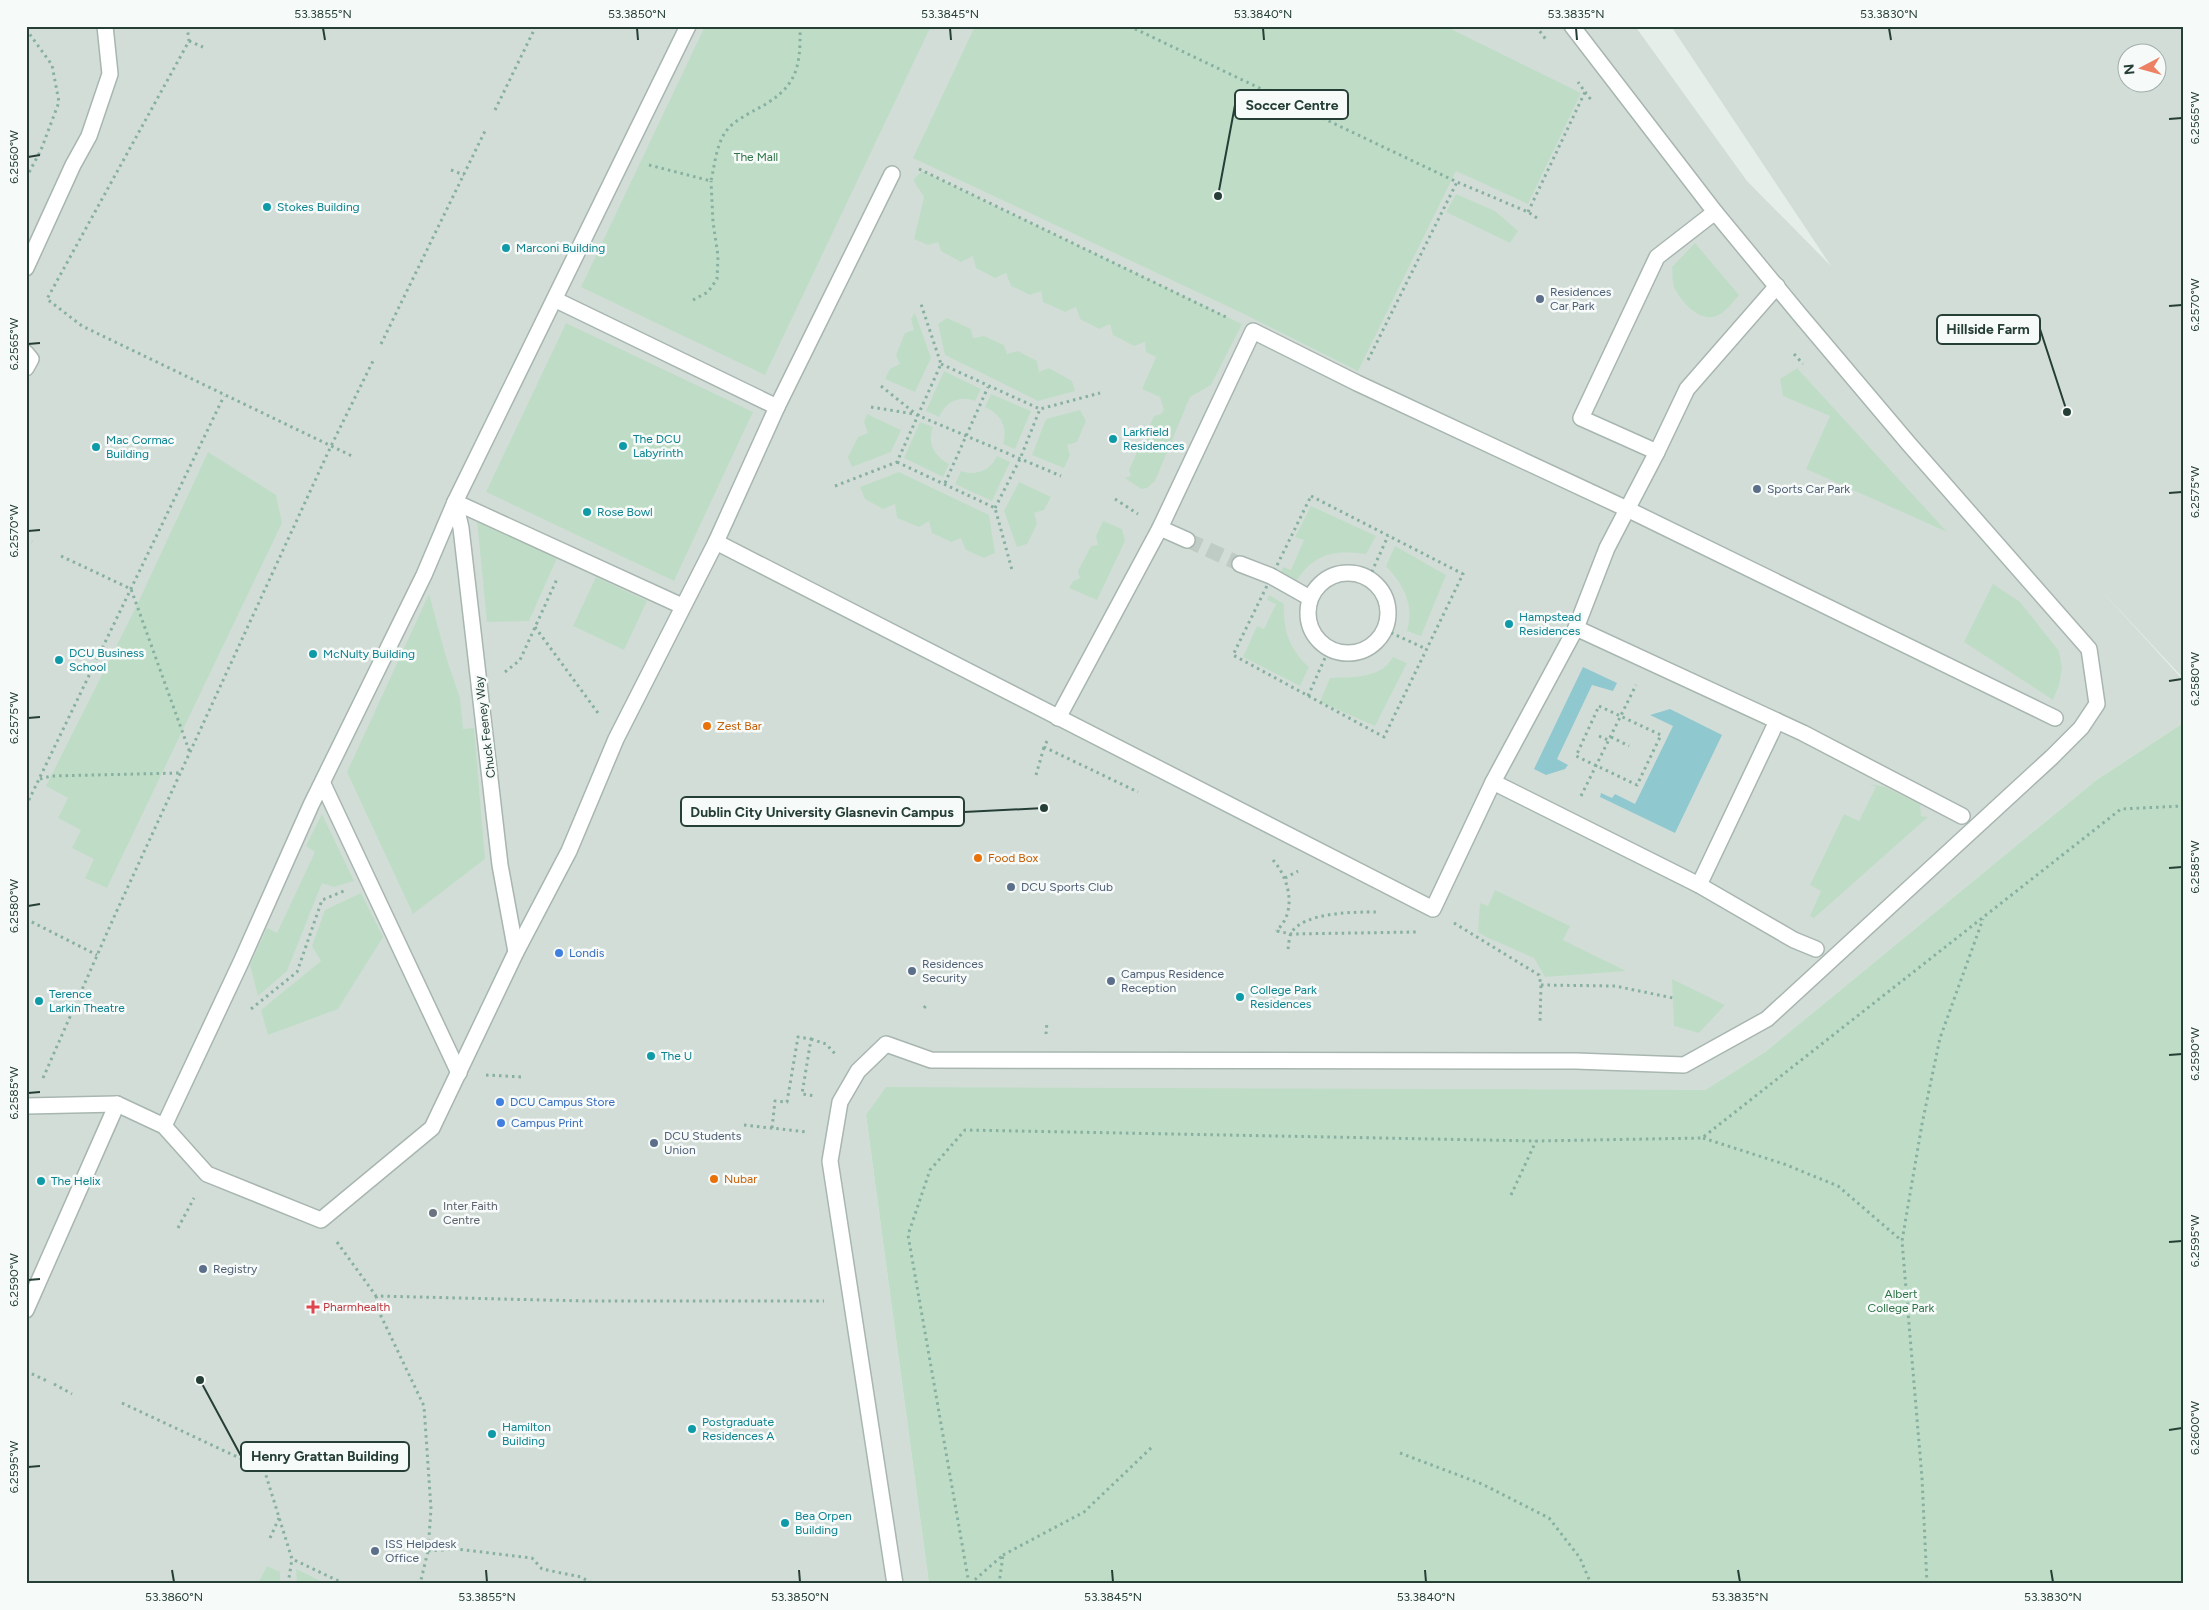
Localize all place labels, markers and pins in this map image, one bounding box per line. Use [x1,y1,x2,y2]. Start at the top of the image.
callout: Soccer Centre [1235,90,1348,119]
place label: Stokes Building [277,200,360,214]
marker: Stokes Building [261,201,273,213]
place label: Marconi Building [516,241,605,255]
marker: Marconi Building [500,242,512,254]
place label: Residences Car Park [1550,285,1612,313]
marker: Residences Car Park [1534,293,1546,305]
callout: Hillside Farm [1937,315,2040,344]
place label: Larkfield Residences [1123,425,1185,453]
place label: The DCU Labyrinth [633,432,684,460]
place label: Mac Cormac Building [106,433,175,461]
marker: Larkfield Residences [1107,433,1119,445]
marker: The DCU Labyrinth [617,440,629,452]
marker: Mac Cormac Building [90,441,102,453]
place label: Sports Car Park [1767,482,1850,496]
marker: Sports Car Park [1751,483,1763,495]
place label: Rose Bowl [597,505,653,519]
marker: Rose Bowl [581,506,593,518]
place label: Hampstead Residences [1519,610,1581,638]
marker: Hampstead Residences [1503,618,1515,630]
place label: DCU Business School [69,646,145,674]
place label: McNulty Building [323,647,415,661]
marker: McNulty Building [307,648,319,660]
marker: DCU Business School [53,654,65,666]
place label: Zest Bar [717,719,762,733]
marker: Zest Bar [701,720,713,732]
callout: Dublin City University Glasnevin Campus [681,797,964,826]
place label: Food Box [988,851,1039,865]
marker: Food Box [972,852,984,864]
place label: DCU Sports Club [1021,880,1113,894]
marker: DCU Sports Club [1005,881,1017,893]
place label: Londis [569,946,605,960]
marker: Londis [553,947,565,959]
place label: Residences Security [922,957,984,985]
marker: Residences Security [906,965,918,977]
place label: Campus Residence Reception [1121,967,1225,995]
marker: Campus Residence Reception [1105,975,1117,987]
place label: College Park Residences [1250,983,1317,1011]
place label: Terence Larkin Theatre [49,987,125,1015]
marker: College Park Residences [1234,991,1246,1003]
marker: Terence Larkin Theatre [33,995,45,1007]
place label: The U [661,1049,692,1063]
marker: The U [645,1050,657,1062]
place label: DCU Campus Store [510,1095,616,1109]
marker: DCU Campus Store [494,1096,506,1108]
place label: Campus Print [511,1116,584,1130]
marker: Campus Print [495,1117,507,1129]
place label: DCU Students Union [664,1129,742,1157]
marker: DCU Students Union [648,1137,660,1149]
place label: Nubar [724,1172,757,1186]
marker: Nubar [708,1173,720,1185]
place label: The Helix [51,1174,101,1188]
marker: The Helix [35,1175,47,1187]
place label: Inter Faith Centre [443,1199,498,1227]
marker: Inter Faith Centre [427,1207,439,1219]
place label: Registry [213,1262,258,1276]
marker: Registry [197,1263,209,1275]
place label: Pharmhealth [323,1300,391,1314]
marker: Pharmhealth [307,1301,319,1313]
place label: Postgraduate Residences A [702,1415,774,1443]
place label: Hamilton Building [502,1420,551,1448]
marker: Postgraduate Residences A [686,1423,698,1435]
marker: Hamilton Building [486,1428,498,1440]
callout: Henry Grattan Building [241,1442,409,1471]
place label: Bea Orpen Building [795,1509,852,1537]
marker: Bea Orpen Building [779,1517,791,1529]
place label: ISS Helpdesk Office [385,1537,456,1565]
marker: ISS Helpdesk Office [369,1545,381,1557]

